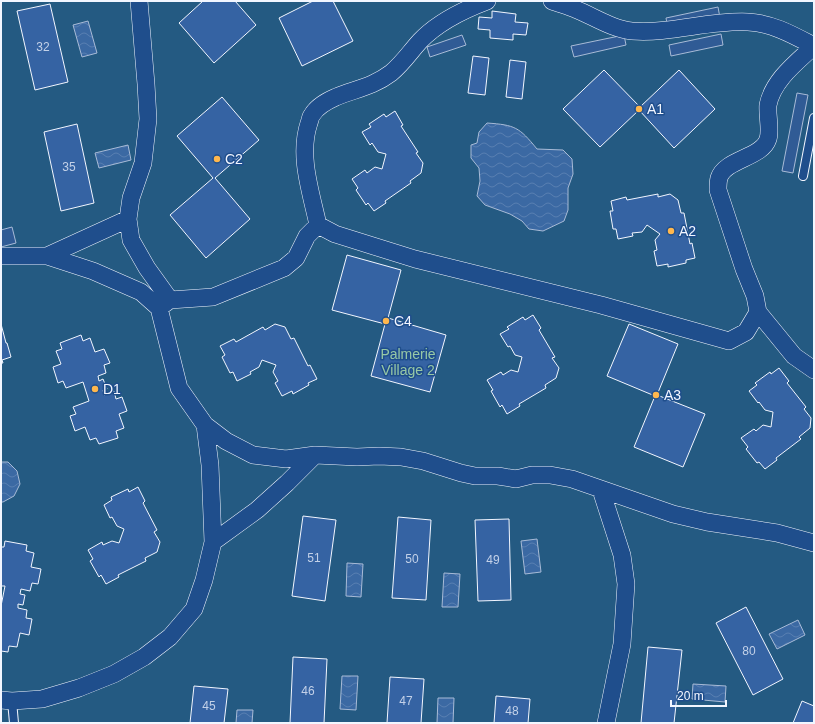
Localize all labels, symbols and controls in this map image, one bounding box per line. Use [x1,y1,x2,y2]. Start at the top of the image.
house number: 32 [36,40,50,54]
place label: A1 [647,101,664,117]
marker: A1 [634,104,644,114]
place label: C2 [225,151,243,167]
marker: C2 [212,154,222,164]
house number: 35 [62,160,76,174]
place label: A2 [679,223,696,239]
marker: A2 [666,226,676,236]
place label: C4 [394,313,412,329]
marker: C4 [381,316,391,326]
park label: Palmerie Village 2 [380,346,436,378]
place label: D1 [103,381,121,397]
marker: D1 [90,384,100,394]
place label: A3 [664,387,681,403]
marker: A3 [651,390,661,400]
house number: 51 [307,551,321,565]
house number: 50 [405,552,419,566]
house number: 49 [486,553,500,567]
house number: 80 [742,644,756,658]
scale bar [671,682,726,708]
house number: 46 [301,684,315,698]
text: 20 m [677,689,704,703]
house number: 47 [399,694,413,708]
house number: 45 [202,699,216,713]
house number: 48 [505,704,519,718]

